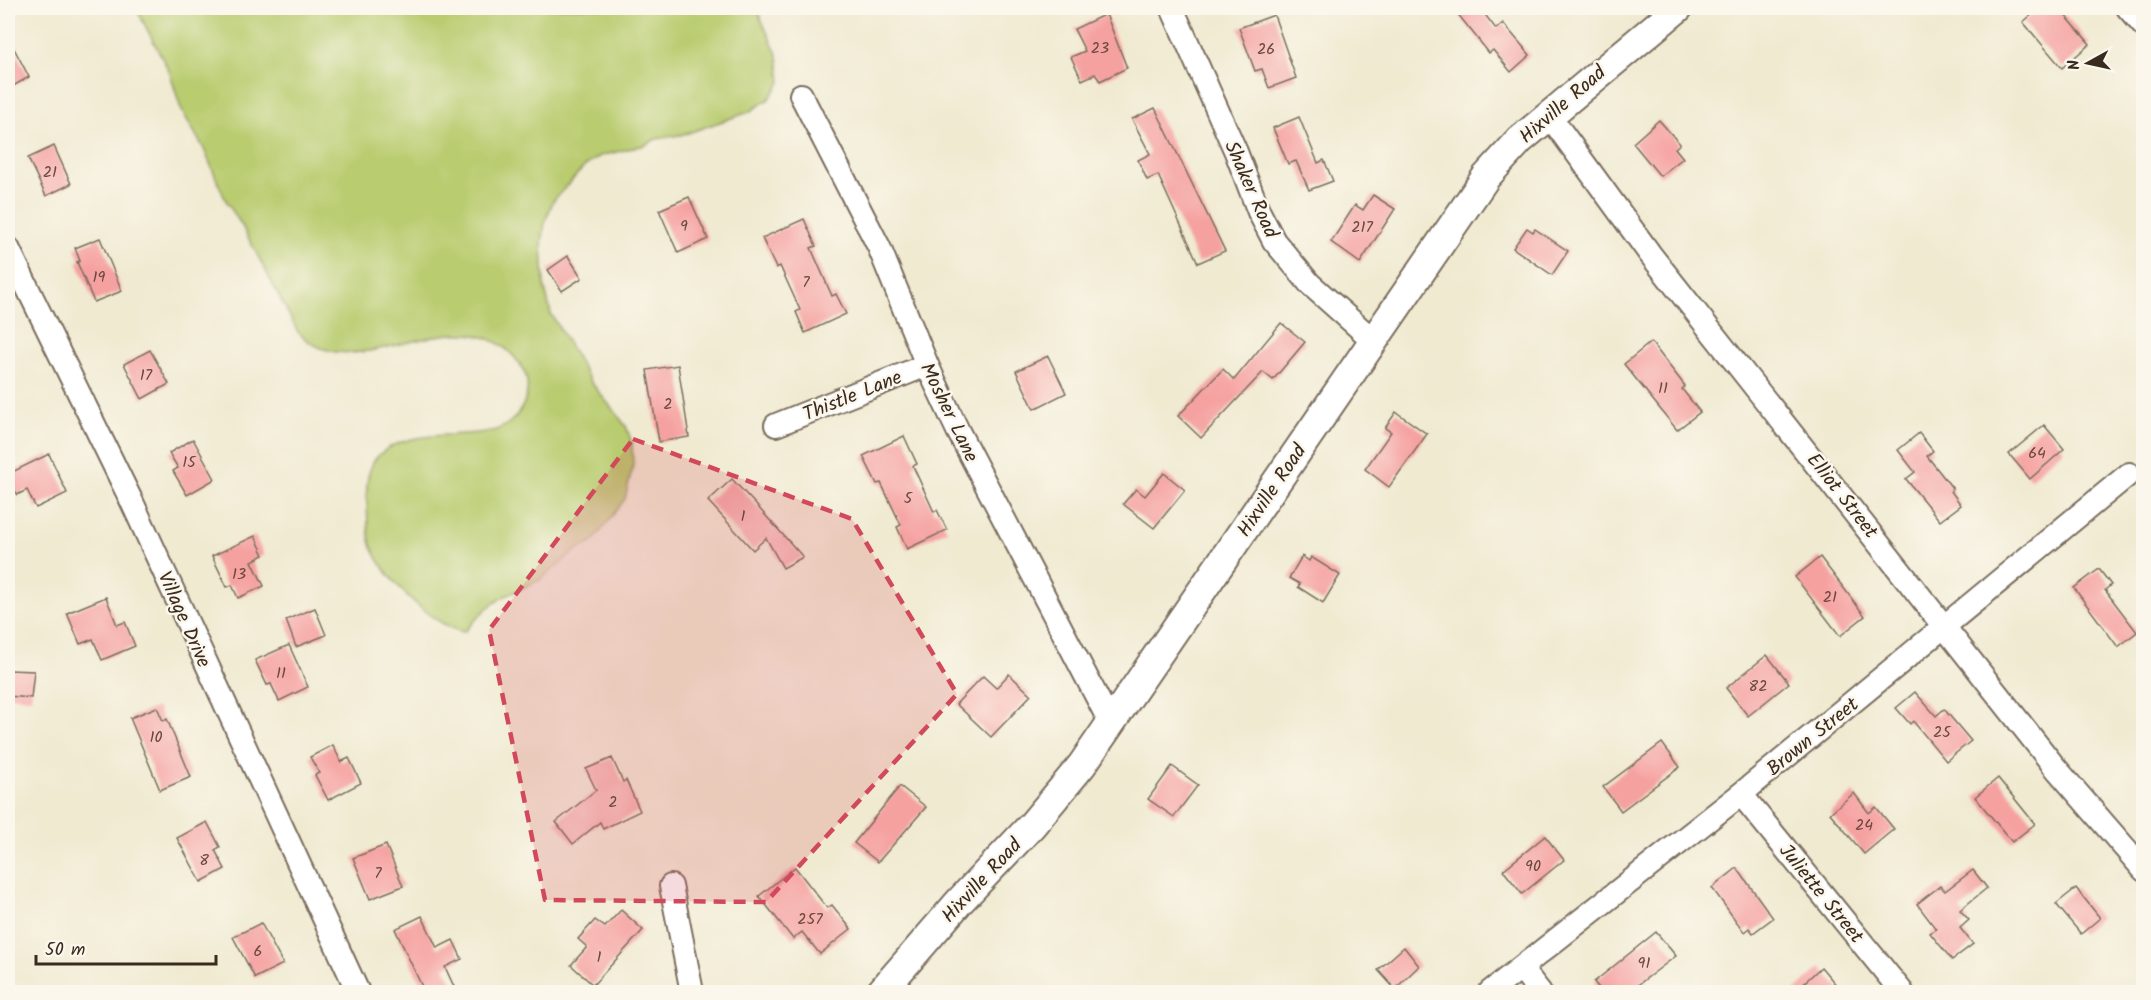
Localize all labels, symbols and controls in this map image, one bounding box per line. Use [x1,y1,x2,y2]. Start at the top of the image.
north arrow [2058,33,2118,93]
house number: 23 [1091,36,1109,61]
house number: 26 [1257,37,1275,62]
street label: Hixville Road [1513,58,1615,153]
text: N [2062,58,2088,72]
street label: Shaker Road [1214,136,1286,245]
house number: 21 [43,160,57,185]
house number: 9 [680,214,688,239]
house number: 217 [1351,215,1373,240]
house number: 19 [93,265,106,290]
house number: 7 [802,270,810,295]
street label: Mosher Lane [910,357,986,468]
street label: Thistle Lane [798,362,907,431]
house number: 17 [140,363,153,388]
house number: 11 [1658,376,1668,401]
house number: 2 [663,392,673,417]
street label: Hixville Road [1230,437,1316,544]
house number: 64 [2028,441,2046,466]
street label: Elliot Street [1797,446,1886,546]
house number: 15 [182,450,197,475]
house number: 5 [904,486,914,511]
house number: 1 [740,504,746,529]
house number: 13 [232,562,246,587]
street label: Village Drive [148,566,219,673]
house number: 21 [1823,585,1837,610]
house number: 11 [276,661,286,686]
house number: 82 [1749,674,1767,699]
street label: Brown Street [1760,690,1867,785]
house number: 25 [1933,720,1952,745]
house number: 10 [149,725,163,750]
house number: 2 [608,790,618,815]
house number: 24 [1855,813,1873,838]
street label: Hixville Road [934,831,1031,931]
street label: Juliette Street [1770,837,1871,951]
house number: 8 [199,848,209,873]
house number: 90 [1525,854,1541,879]
house number: 7 [374,861,382,886]
house number: 257 [797,907,823,932]
scale bar [36,928,216,966]
text: 50 m [45,936,85,965]
house number: 6 [254,939,262,964]
house number: 1 [596,945,602,970]
house number: 91 [1638,951,1650,976]

